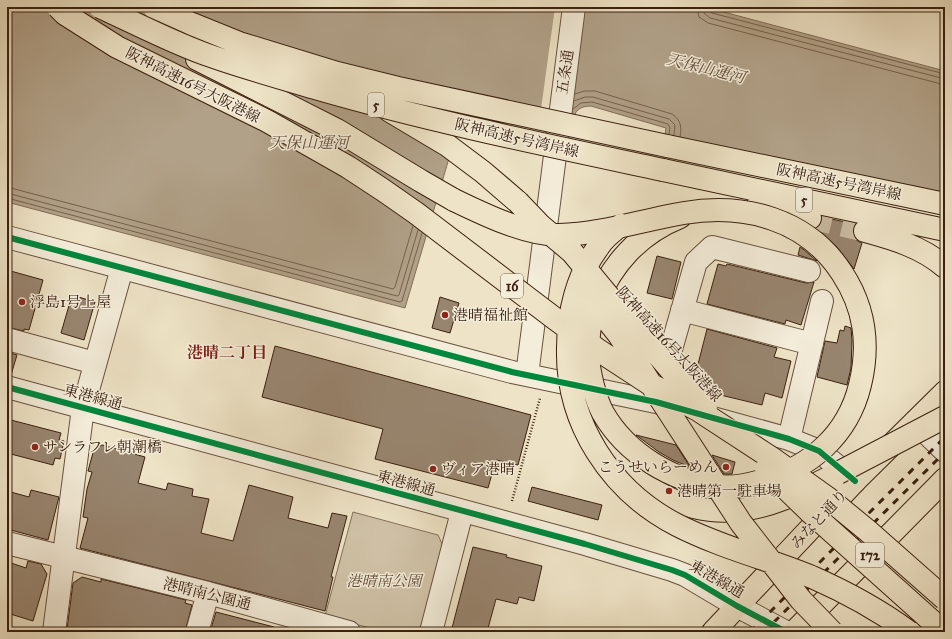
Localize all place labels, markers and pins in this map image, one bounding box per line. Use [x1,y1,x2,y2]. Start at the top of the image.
place label: 浮島1号上屋 [30,293,111,311]
marker: 浮島1号上屋 [17,297,27,307]
place label: 港晴福祉館 [453,306,528,324]
marker: 港晴福祉館 [440,310,450,320]
place label: サンラフレ朝潮橋 [43,438,162,456]
marker: サンラフレ朝潮橋 [30,442,40,452]
place label: こうせいらーめん [598,458,718,476]
place label: ヴィア港晴 [441,460,515,478]
marker: こうせいらーめん [721,462,731,472]
marker: ヴィア港晴 [428,464,438,474]
place label: 港晴第一駐車場 [677,482,782,500]
marker: 港晴第一駐車場 [664,486,674,496]

